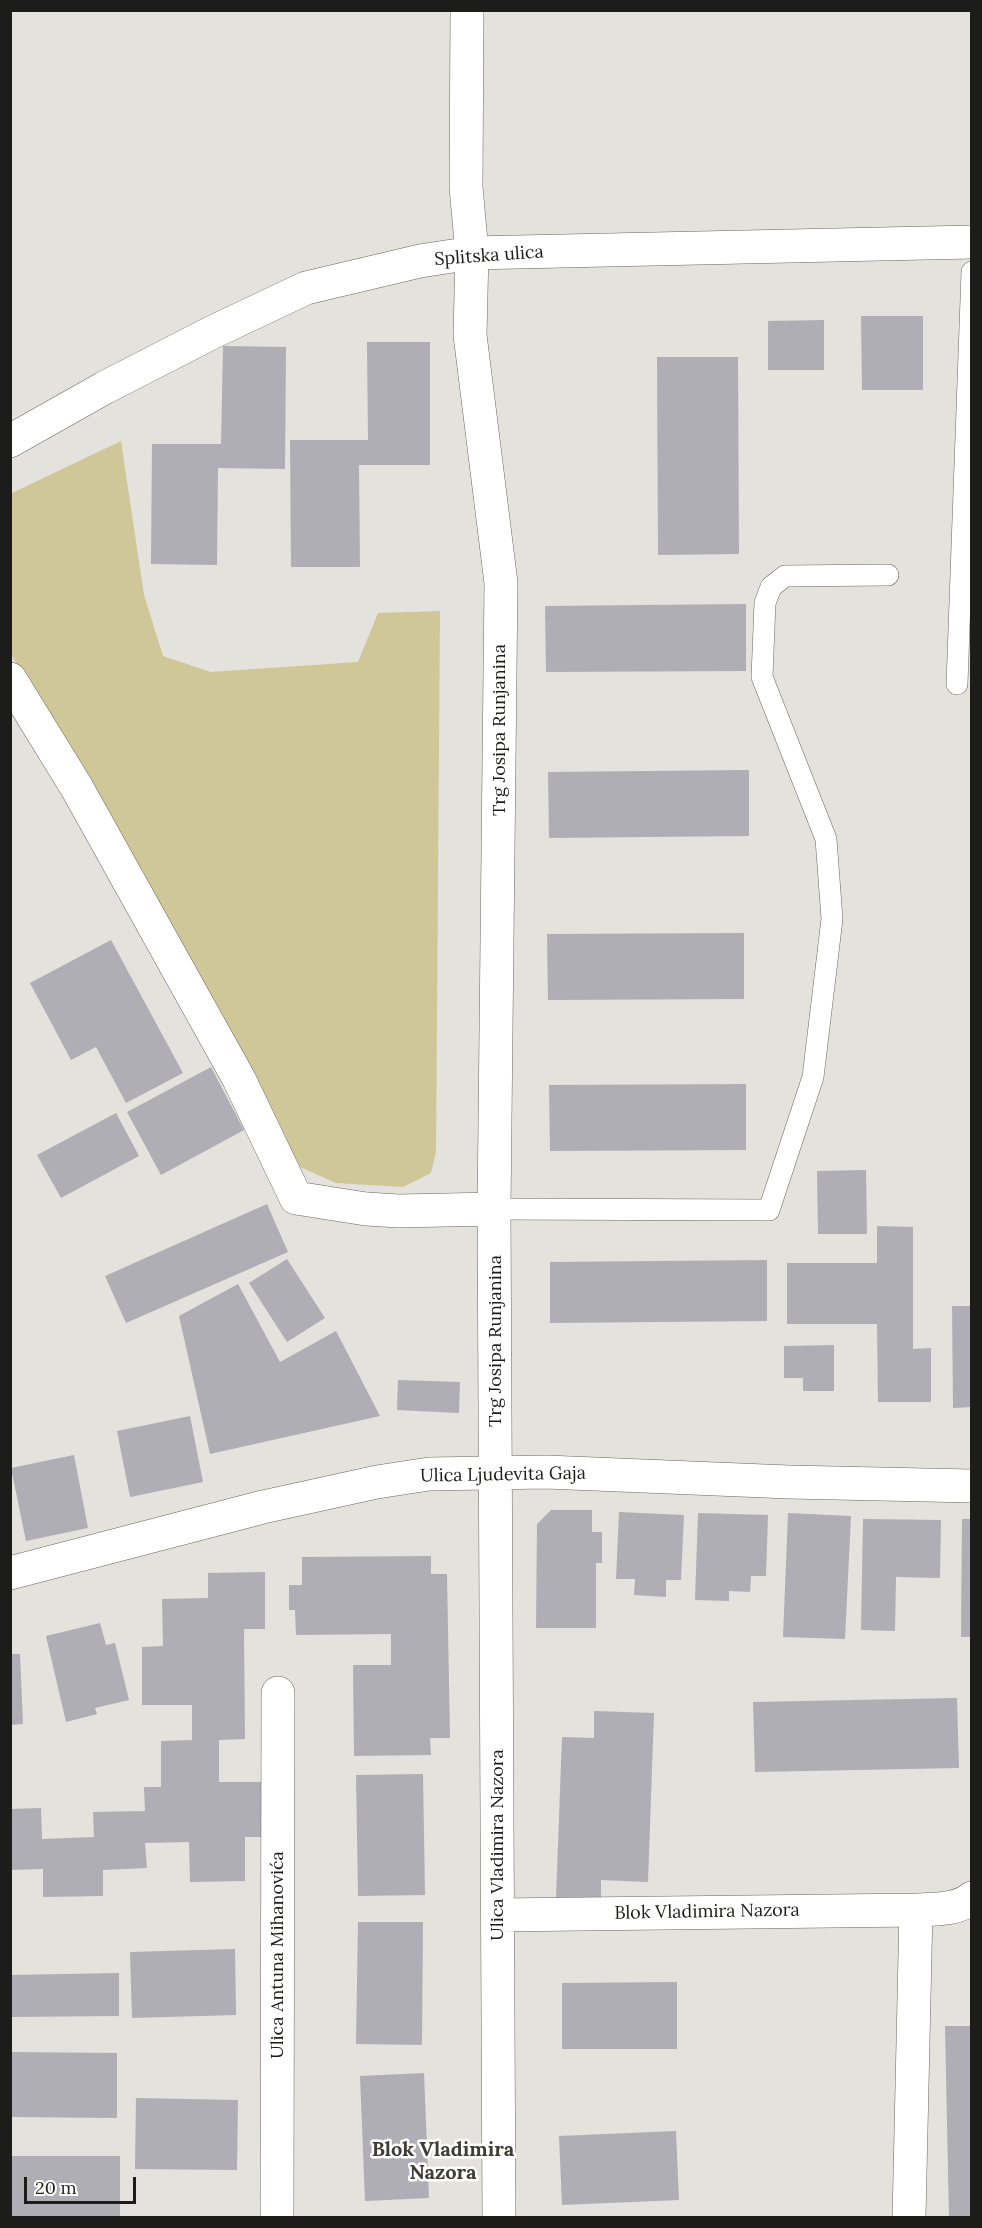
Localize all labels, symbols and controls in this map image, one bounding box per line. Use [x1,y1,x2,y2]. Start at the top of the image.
street label: Splitska ulica [434,241,544,271]
street label: Trg Josipa Runjanina [489,644,511,816]
street label: Trg Josipa Runjanina [485,1255,507,1427]
street label: Ulica Ljudevita Gaja [420,1463,586,1487]
street label: Ulica Vladimira Nazora [487,1749,509,1941]
street label: Ulica Antuna Mihanovića [267,1851,289,2059]
street label: Blok Vladimira Nazora [614,1900,800,1924]
district label: Blok Vladimira Nazora [372,2138,514,2185]
scale bar [27,2165,140,2203]
text: 20 m [35,2176,77,2199]

